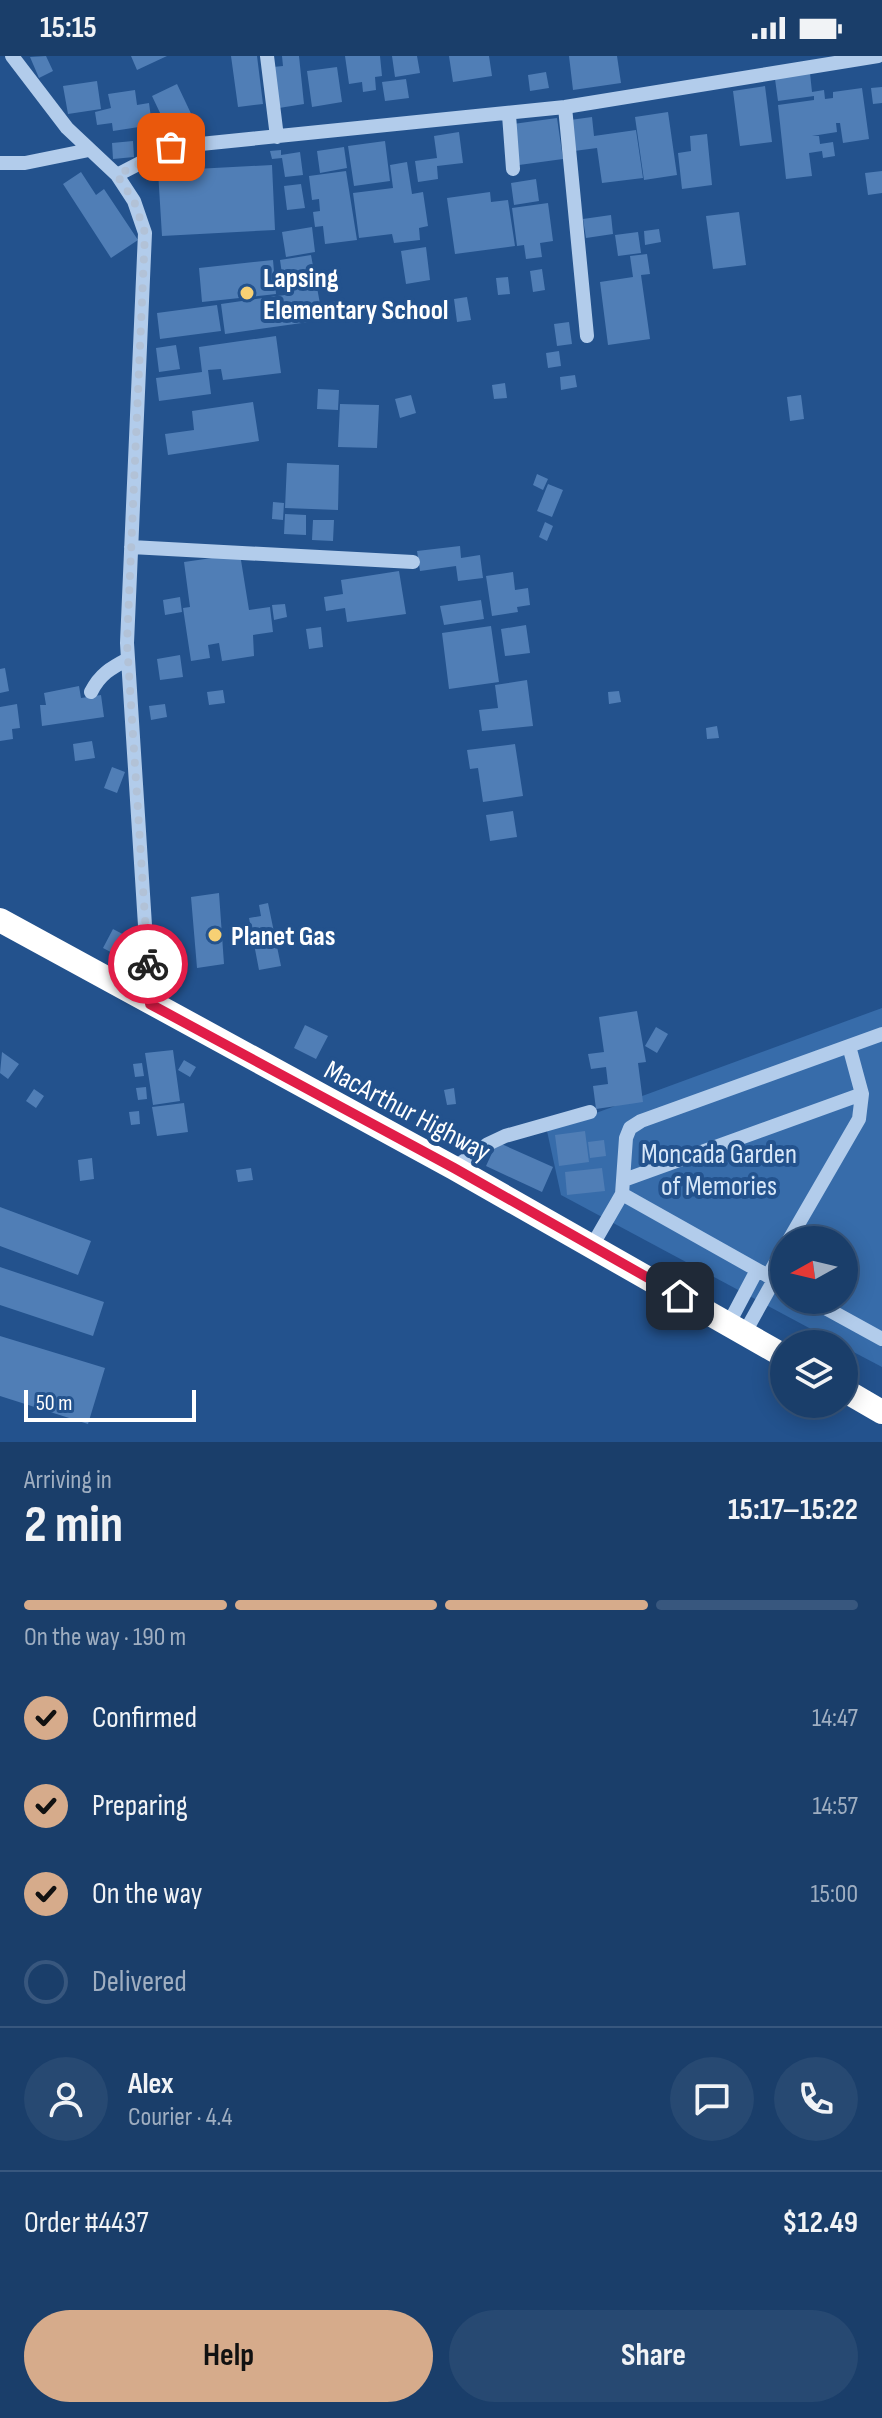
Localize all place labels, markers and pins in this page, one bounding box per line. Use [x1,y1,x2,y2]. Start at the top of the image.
pin [137,113,205,181]
place label: Lapsing Elementary School [263,262,449,327]
marker: Lapsing Elementary School [238,284,256,302]
place label: Planet Gas [231,920,336,953]
marker: Planet Gas [206,926,224,944]
pin [646,1262,714,1330]

